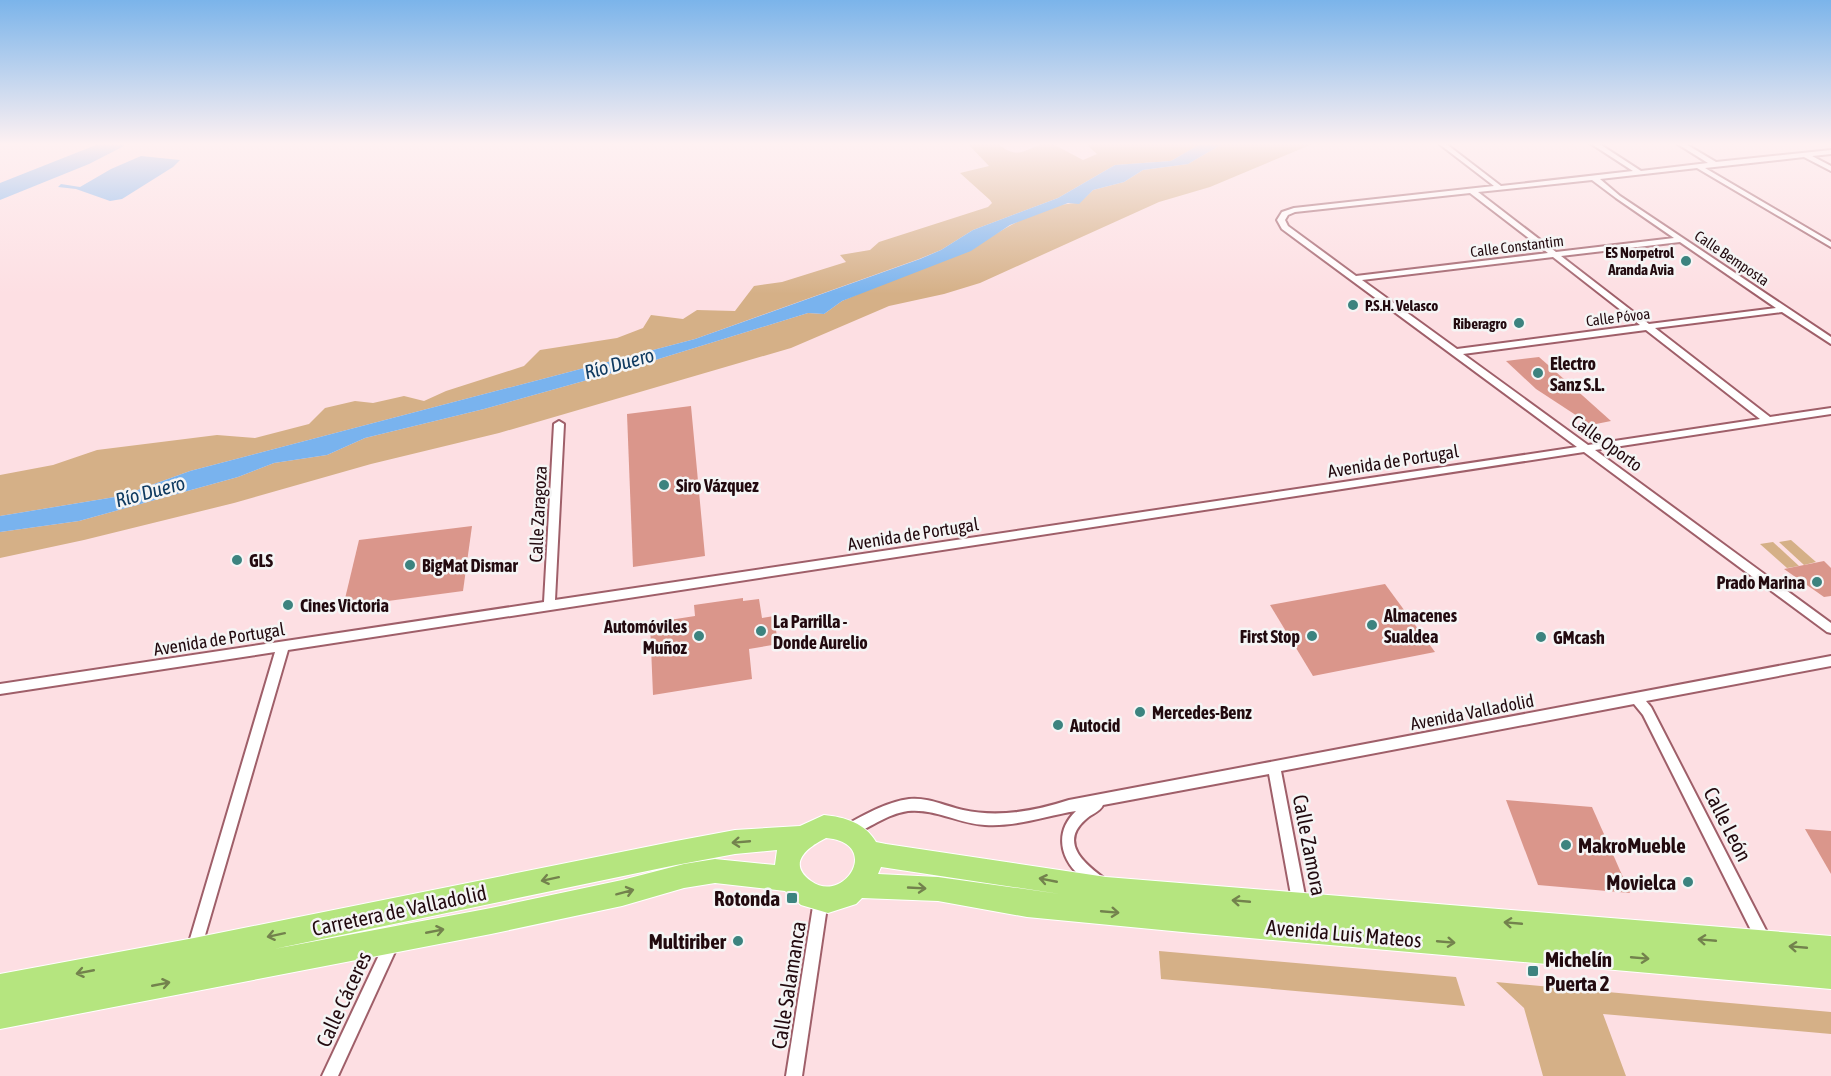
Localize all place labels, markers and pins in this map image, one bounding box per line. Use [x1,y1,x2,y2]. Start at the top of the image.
place label: ES Norpetrol Aranda Avia [1605,244,1675,278]
marker: ES Norpetrol Aranda Avia [1679,254,1693,268]
place label: P.S.H. Velasco [1365,297,1438,314]
marker: P.S.H. Velasco [1346,298,1360,312]
place label: Riberagro [1453,315,1507,332]
marker: Riberagro [1512,316,1526,330]
place label: Electro Sanz S.L. [1550,353,1605,395]
marker: Electro Sanz S.L. [1531,366,1545,380]
place label: Siro Vázquez [676,475,759,496]
marker: Siro Vázquez [657,478,671,492]
place label: GLS [249,550,274,571]
marker: GLS [230,553,244,567]
place label: BigMat Dismar [422,555,518,576]
marker: BigMat Dismar [403,558,417,572]
place label: Prado Marina [1716,572,1805,593]
marker: Prado Marina [1810,575,1824,589]
place label: Cines Victoria [300,595,389,616]
marker: Cines Victoria [281,598,295,612]
place label: Almacenes Sualdea [1383,605,1458,647]
place label: La Parrilla - Donde Aurelio [773,611,868,653]
place label: Automóviles Muñoz [603,616,688,658]
marker: Almacenes Sualdea [1365,618,1379,632]
marker: La Parrilla - Donde Aurelio [754,624,768,638]
place label: First Stop [1240,626,1300,647]
place label: GMcash [1553,627,1605,648]
marker: Automóviles Muñoz [692,629,706,643]
marker: First Stop [1305,629,1319,643]
marker: GMcash [1534,630,1548,644]
place label: Mercedes-Benz [1152,702,1252,723]
marker: Mercedes-Benz [1133,705,1147,719]
place label: Autocid [1069,715,1120,736]
marker: Autocid [1051,718,1065,732]
place label: MakroMueble [1578,833,1686,857]
marker: MakroMueble [1559,838,1573,852]
place label: Movielca [1606,870,1676,894]
marker: Movielca [1681,875,1695,889]
place label: Rotonda [714,886,780,910]
marker: Rotonda [785,891,799,905]
place label: Multiriber [649,929,727,953]
marker: Multiriber [731,934,745,948]
place label: Michelín Puerta 2 [1545,947,1612,995]
marker: Michelín Puerta 2 [1526,964,1540,978]

